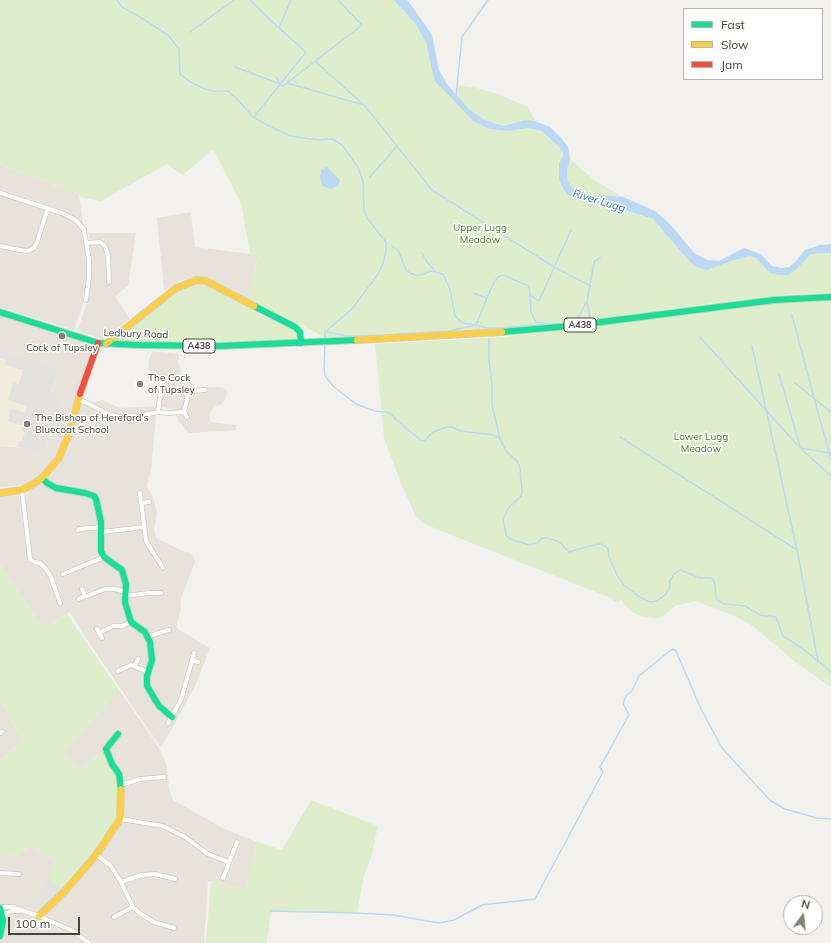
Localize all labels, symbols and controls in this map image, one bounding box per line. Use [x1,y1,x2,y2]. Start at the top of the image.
legend [683,8,823,80]
text: Fast [721,17,745,32]
text: Slow [721,37,749,52]
text: Jam [721,57,743,72]
water label: River Lugg [571,187,627,215]
park label: Upper Lugg Meadow [453,222,507,246]
road number: A438 [564,318,596,332]
street label: Ledbury Road [103,327,169,341]
marker: Cock of Tupsley [57,331,67,341]
road number: A438 [183,339,215,353]
place label: Cock of Tupsley [26,342,98,354]
place label: The Cock of Tupsley [148,372,195,396]
marker: The Cock of Tupsley [135,379,145,389]
place label: The Bishop of Hereford's Bluecoat School [35,412,149,436]
marker: The Bishop of Hereford's Bluecoat School [22,419,32,429]
park label: Lower Lugg Meadow [674,431,728,454]
north arrow [783,895,823,935]
text: N [800,897,812,912]
scale bar [10,909,82,935]
text: 100 m [15,916,50,931]

